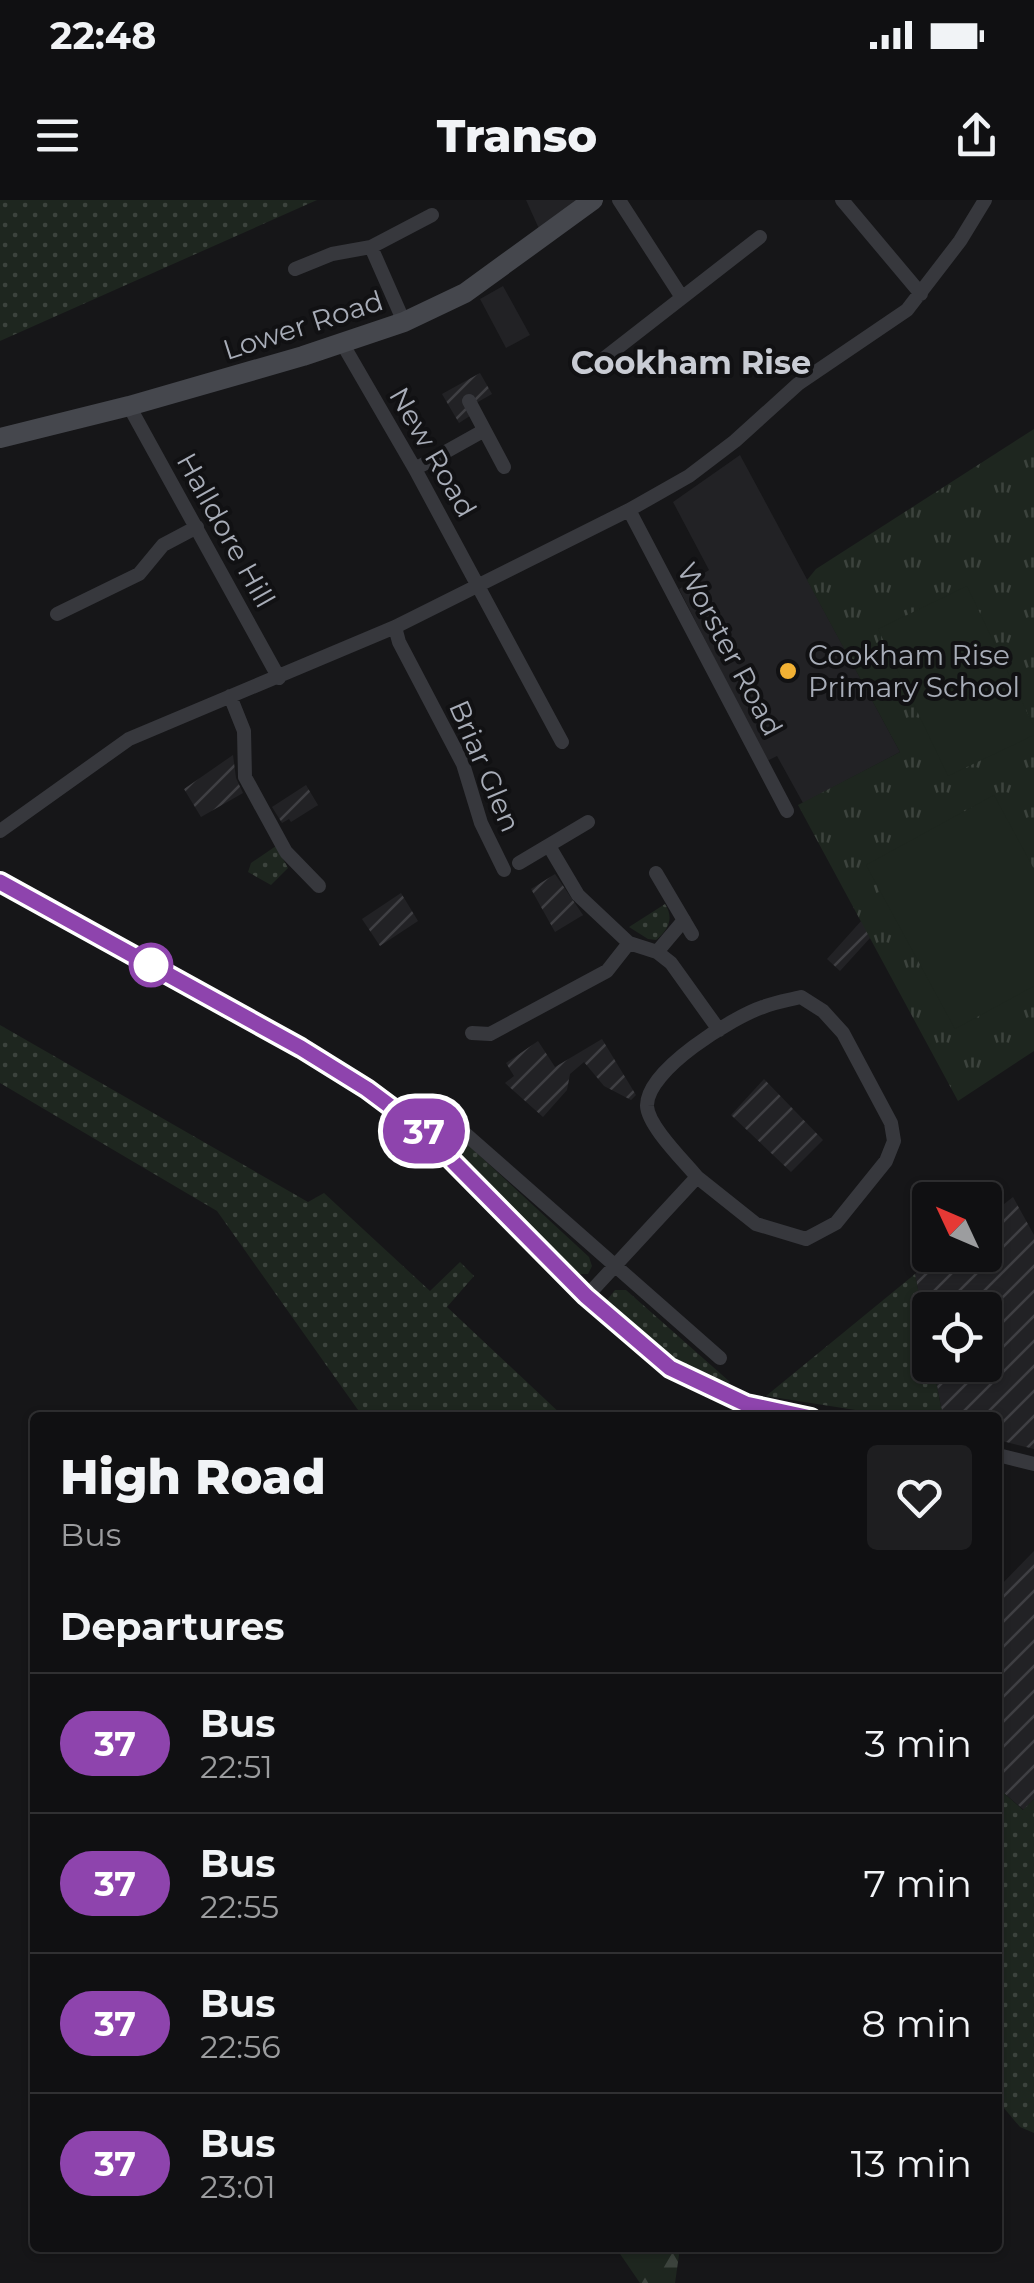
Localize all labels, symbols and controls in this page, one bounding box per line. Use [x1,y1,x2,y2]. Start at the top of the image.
text: 22:48 [50,12,156,59]
icon: menu [30,108,85,163]
text: Transo [437,108,597,163]
icon: share [949,108,1004,163]
street label: Lower Road [219,283,387,367]
district label: Cookham Rise [571,343,811,382]
street label: New Road [382,381,484,523]
street label: Halldore Hill [170,447,282,613]
street label: Worster Road [670,556,790,742]
place label: Cookham Rise Primary School [808,638,1020,704]
marker: Cookham Rise Primary School [777,660,799,682]
street label: Briar Glen [442,695,528,837]
unlabelled marker [130,944,172,986]
line badge: 37 [379,1098,469,1164]
text: 37 [403,1110,445,1153]
north arrow [912,1182,1002,1272]
map controls [912,1182,1002,1382]
button: locate [912,1292,1002,1382]
button: heart [867,1445,972,1550]
text: High Road [60,1448,326,1506]
text: Bus [60,1515,121,1554]
text: Departures [60,1603,284,1650]
text: Bus [200,1700,275,1747]
text: 3 min [864,1720,972,1767]
text: 37 [94,1722,136,1765]
text: 22:51 [200,1747,273,1786]
text: Bus [200,1840,275,1887]
text: 7 min [863,1860,972,1907]
text: 37 [94,1862,136,1905]
text: 22:55 [200,1887,279,1926]
text: Bus [200,1980,275,2027]
text: 8 min [862,2000,972,2047]
text: 37 [94,2002,136,2045]
text: 22:56 [200,2027,281,2066]
text: Bus [200,2120,275,2167]
text: 13 min [851,2140,972,2187]
text: 37 [94,2142,136,2185]
text: 23:01 [200,2167,276,2206]

